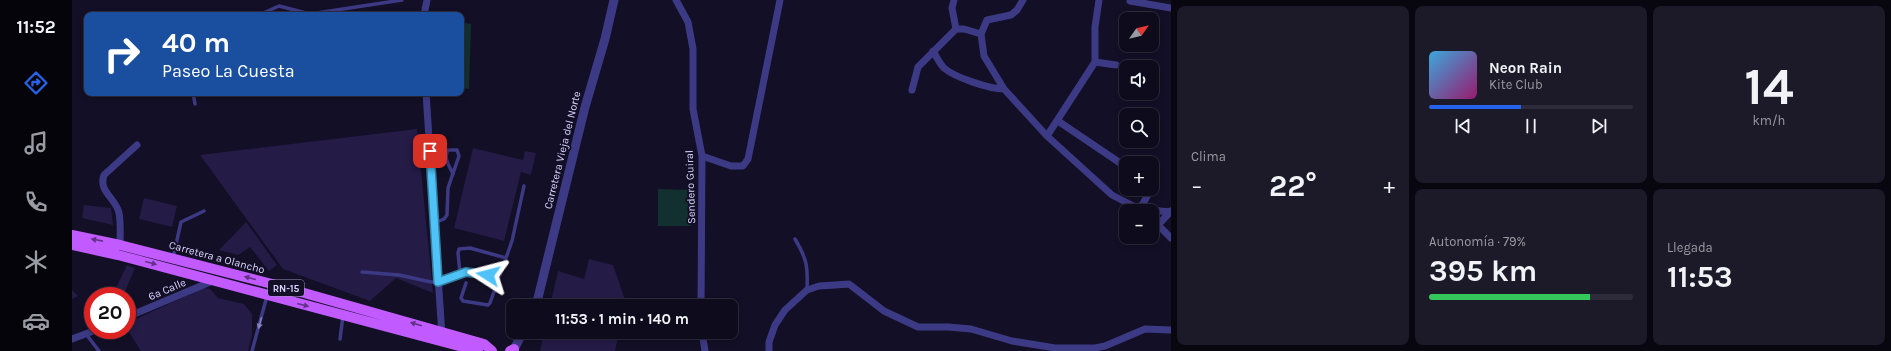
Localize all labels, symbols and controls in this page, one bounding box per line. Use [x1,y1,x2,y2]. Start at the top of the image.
north arrow [1119,12,1159,52]
map controls [1119,12,1159,244]
text: 11:52 [16,16,56,38]
text: 40 m [162,26,230,59]
icon: right [96,28,148,80]
text: 14 [1744,56,1794,117]
text: Neon Rain [1489,59,1562,77]
text: Paseo La Cuesta [162,60,295,82]
button: sound [1119,60,1159,100]
icon: directions [22,69,50,97]
text: Kite Club [1489,77,1543,92]
street label: Carretera Vieja del Norte [542,89,584,211]
button: search [1119,108,1159,148]
text: km/h [1753,113,1785,128]
icon: previous [1452,115,1474,137]
icon: pause [1520,115,1542,137]
icon: next [1588,115,1610,137]
icon: music [22,129,50,157]
pin [413,134,447,168]
icon: arrive [419,140,441,162]
text: Clima [1191,149,1226,164]
street label: Sendero Guiral [683,150,698,224]
button: + [1119,156,1159,196]
text: 22° [1269,168,1317,204]
text: − [1191,173,1203,199]
text: + [1383,173,1395,199]
icon: phone [22,188,50,216]
button: − [1119,204,1159,244]
text: Autonomía · 79% [1429,234,1526,249]
one-way arrow [91,237,103,243]
street label: Carretera a Olancho [168,238,266,277]
text: Llegada [1667,240,1713,255]
icon: climate [22,248,50,276]
text: 395 km [1429,253,1537,289]
position arrow [467,254,509,296]
text: 11:53 [1667,259,1733,295]
one-way arrow [145,261,157,267]
one-way arrow [244,275,256,281]
street label: 6a Calle [146,276,188,303]
road number: RN-15 [268,280,304,296]
speed limit sign: 20 [84,287,136,339]
one-way arrow [297,302,310,308]
icon: car [22,307,50,335]
text: 11:53 · 1 min · 140 m [555,310,689,328]
one-way arrow [257,317,263,330]
one-way arrow [410,321,422,327]

